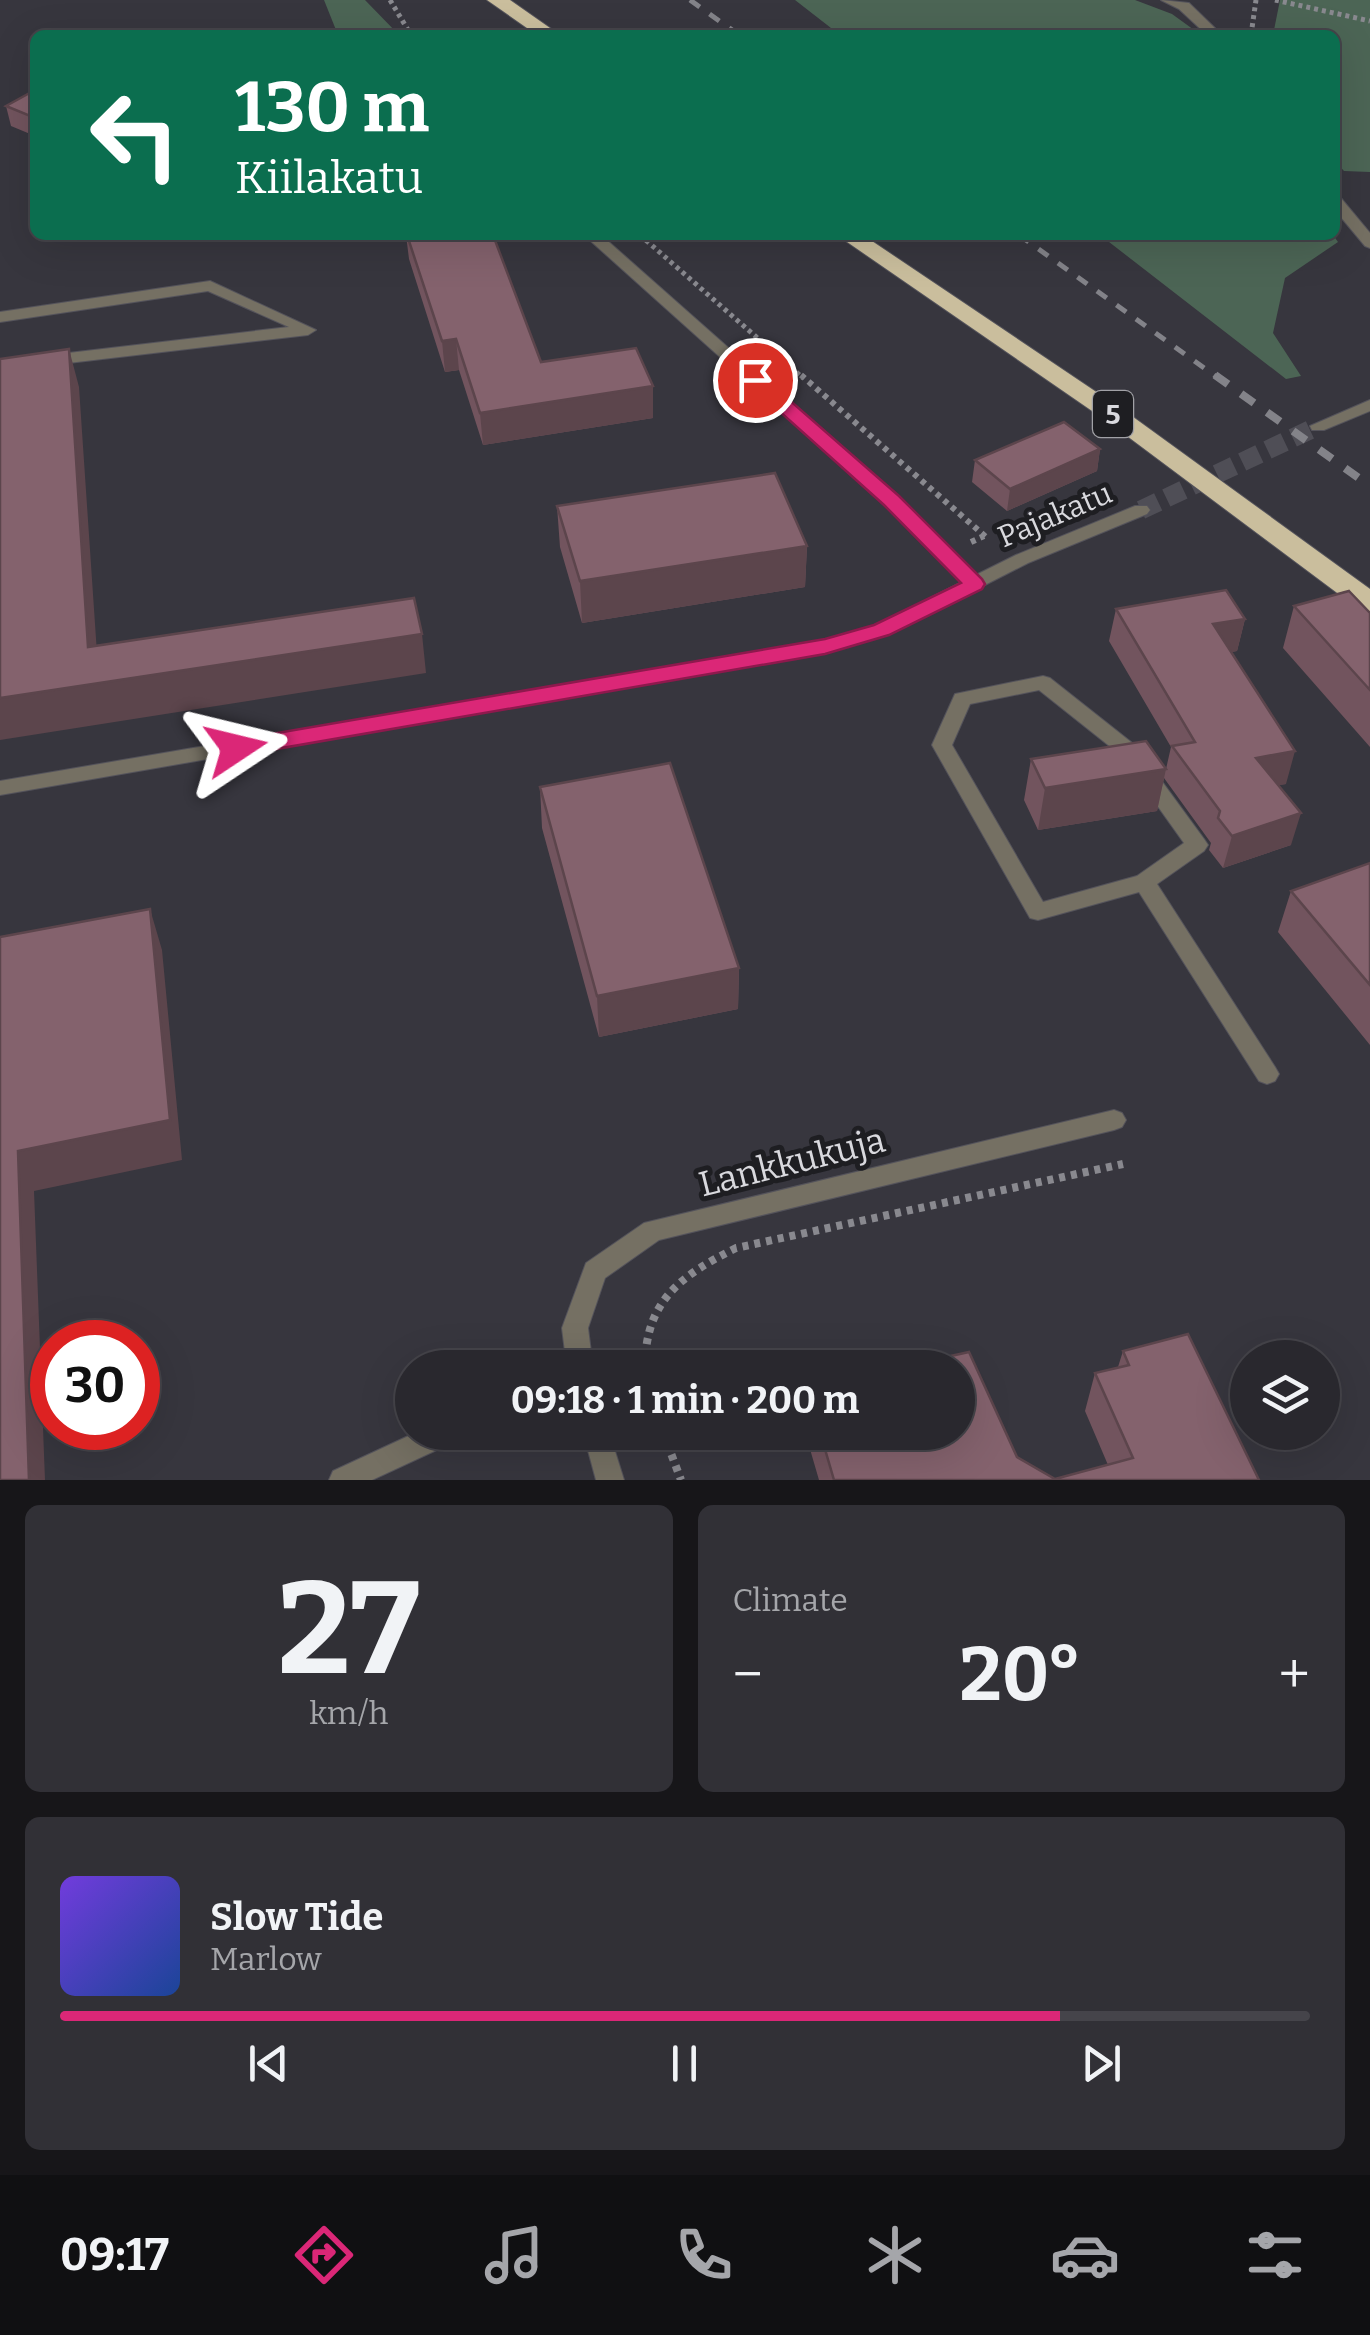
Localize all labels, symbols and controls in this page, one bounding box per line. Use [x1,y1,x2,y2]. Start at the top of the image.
text: 130 m [235,66,429,150]
icon: left [70,70,200,200]
text: Kiilakatu [235,151,423,205]
pin [713,338,798,423]
icon: arrive [728,353,783,408]
road number: 5 [1093,391,1133,437]
street label: Pajakatu [993,475,1117,555]
position arrow [184,696,288,800]
street label: Lankkukuja [695,1119,889,1205]
speed limit sign: 30 [30,1320,160,1450]
map controls [1230,1340,1340,1450]
button: layers [1230,1340,1340,1450]
text: 09:18 · 1 min · 200 m [511,1377,859,1423]
text: 27 [278,1551,420,1707]
text: Climate [733,1581,848,1619]
text: 20° [960,1630,1082,1720]
text: − [733,1642,763,1708]
text: + [1279,1642,1310,1708]
text: km/h [309,1694,388,1732]
text: Slow Tide [210,1894,383,1940]
text: Marlow [210,1940,322,1978]
icon: previous [241,2036,296,2091]
icon: pause [657,2036,712,2091]
icon: next [1074,2036,1129,2091]
icon: directions [289,2220,359,2290]
icon: music [479,2220,549,2290]
icon: phone [669,2220,739,2290]
icon: climate [860,2220,930,2290]
icon: car [1050,2220,1120,2290]
icon: filters [1240,2220,1310,2290]
text: 09:17 [60,2228,169,2282]

